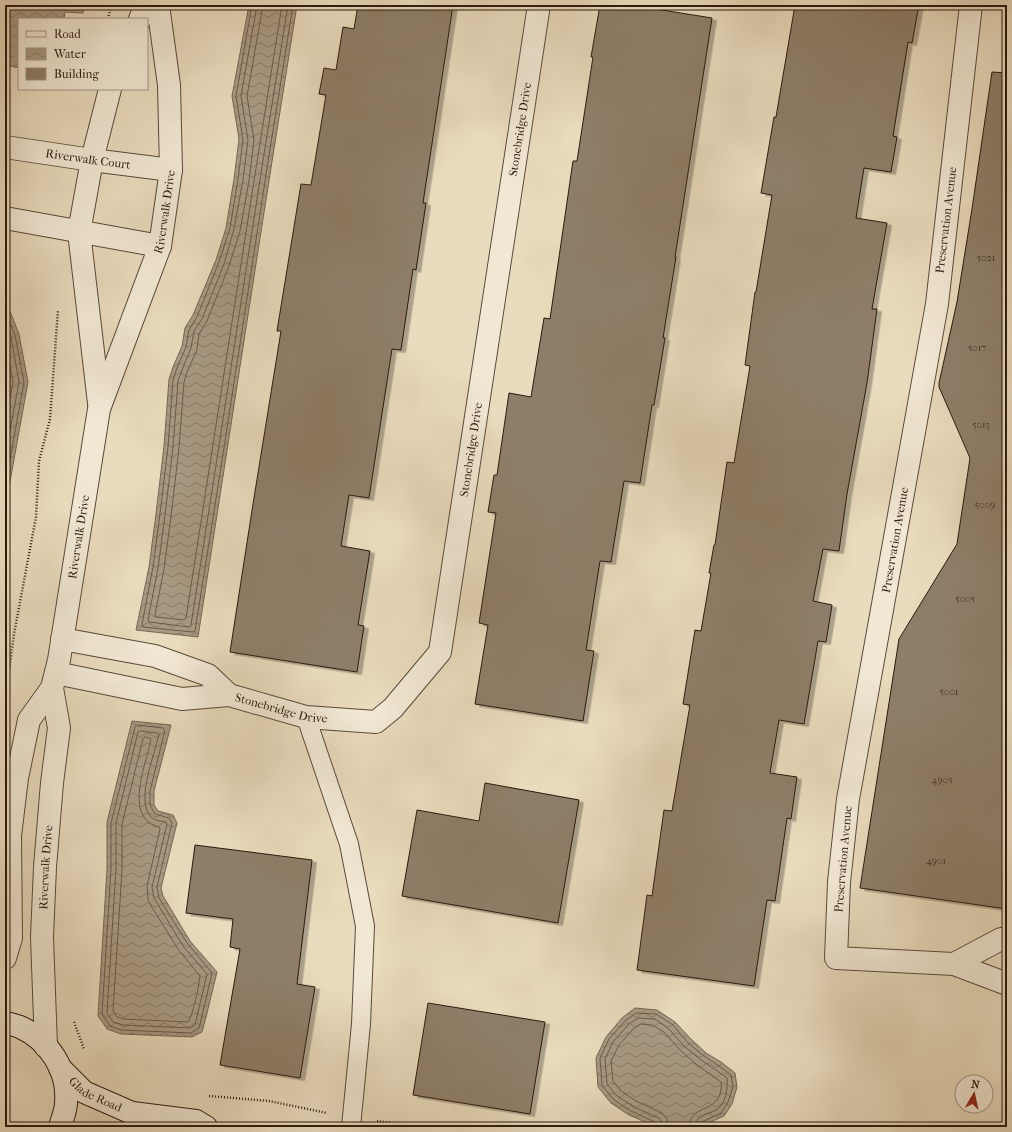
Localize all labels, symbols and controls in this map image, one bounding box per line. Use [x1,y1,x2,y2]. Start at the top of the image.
legend [18,18,148,90]
text: Road [54,27,81,41]
text: Water [53,47,87,61]
text: Building [54,67,99,81]
street label: Stonebridge Drive [506,81,534,177]
street label: Riverwalk Court [45,146,132,172]
street label: Preservation Avenue [933,166,959,274]
street label: Riverwalk Drive [151,169,178,256]
house number: 5021 [977,252,995,264]
house number: 5017 [968,342,986,354]
street label: Stonebridge Drive [457,401,485,498]
house number: 5013 [972,419,990,431]
street label: Preservation Avenue [879,486,911,594]
street label: Riverwalk Drive [65,494,92,580]
house number: 5009 [975,499,995,511]
house number: 5005 [955,593,975,605]
house number: 5001 [940,686,958,698]
street label: Stonebridge Drive [233,690,328,726]
house number: 4905 [932,774,953,786]
street label: Preservation Avenue [831,805,855,913]
street label: Riverwalk Drive [36,824,55,910]
house number: 4901 [926,855,946,867]
street label: Glade Road [66,1074,124,1115]
north arrow [954,1074,994,1114]
text: N [970,1078,981,1092]

